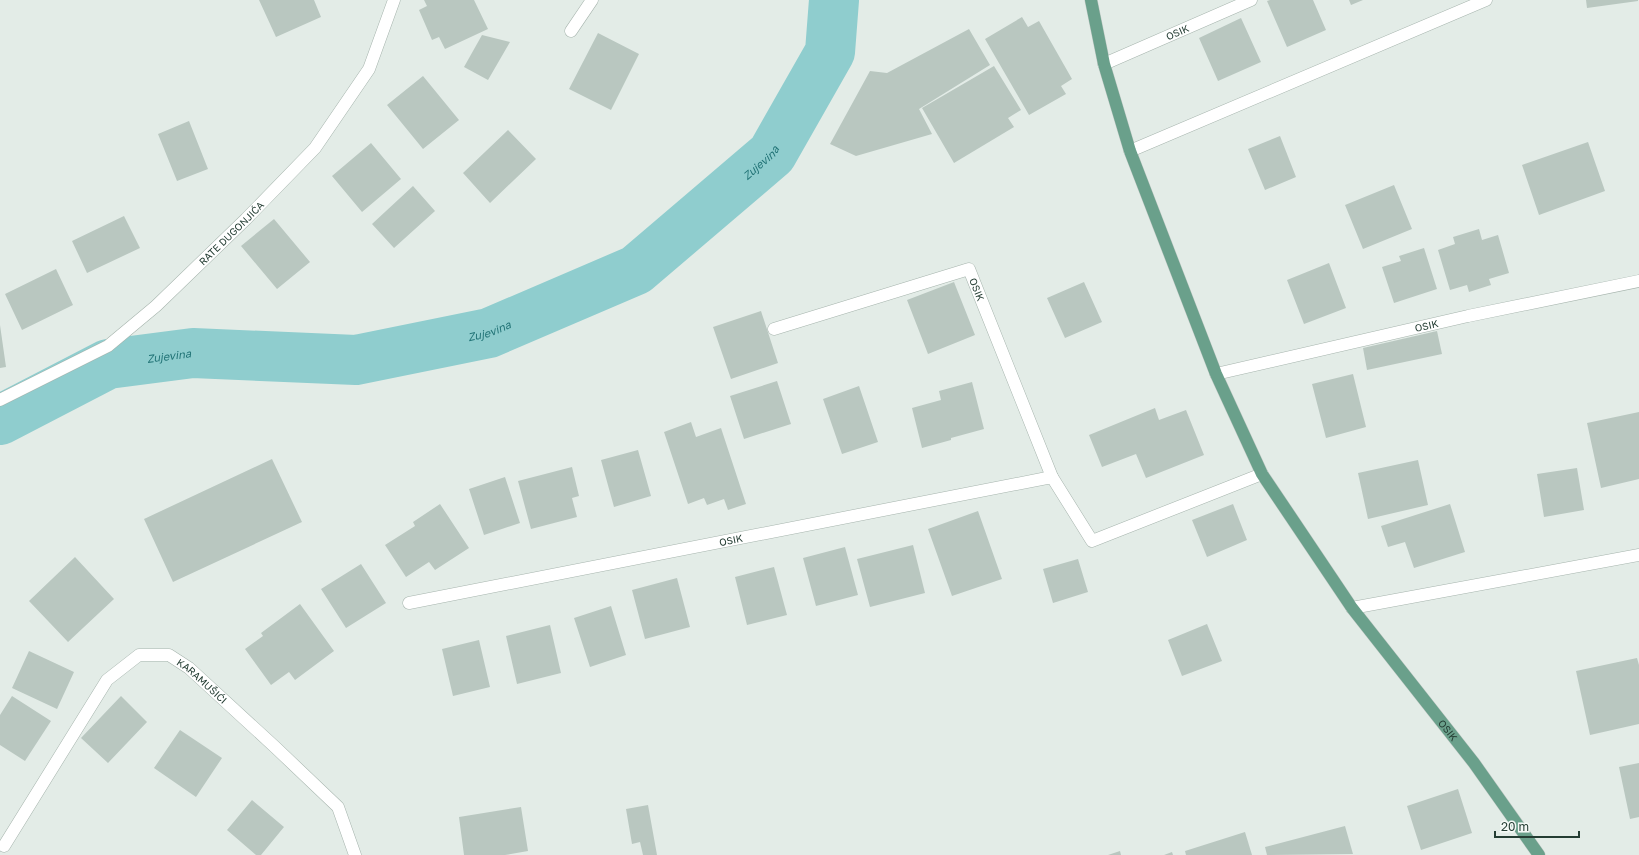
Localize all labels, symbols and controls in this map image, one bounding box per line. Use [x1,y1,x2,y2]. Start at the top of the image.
street label: OSIK [1164,22,1191,42]
water label: Zujevina [740,143,782,182]
street label: RATE DUGONJIĆA [196,198,266,267]
street label: OSIK [967,276,987,303]
water label: Zujevina [467,317,513,343]
street label: OSIK [1414,317,1440,334]
water label: Zujevina [146,346,192,365]
street label: OSIK [718,532,744,548]
street label: KARAMUŠIĆI [175,656,230,706]
street label: OSIK [1436,717,1460,743]
scale bar [1495,813,1579,839]
text: 20 m [1501,819,1529,834]

